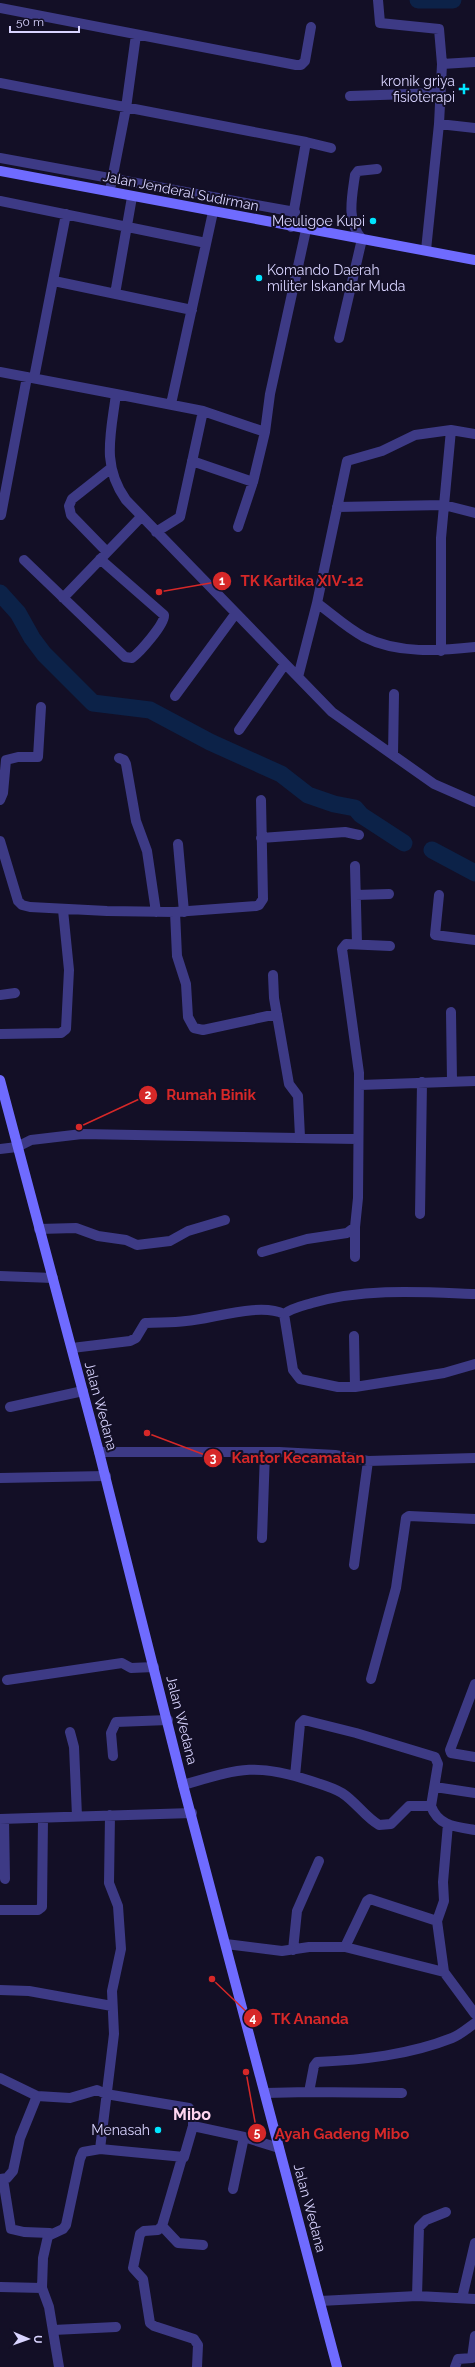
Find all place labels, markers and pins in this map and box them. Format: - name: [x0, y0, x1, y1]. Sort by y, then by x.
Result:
- place label: kronik griya fisioterapi: [381, 73, 455, 105]
- marker: kronik griya fisioterapi: [458, 83, 470, 95]
- place label: Meuligoe Kupi: [272, 213, 365, 229]
- marker: Meuligoe Kupi: [368, 216, 378, 226]
- place label: Komando Daerah militer Iskandar Muda: [267, 262, 406, 294]
- marker: Komando Daerah militer Iskandar Muda: [254, 273, 264, 283]
- callout: TK Kartika XIV-12: [212, 568, 371, 595]
- callout: Rumah Binik: [138, 1081, 264, 1108]
- callout: Kantor Kecamatan: [203, 1445, 372, 1472]
- callout: TK Ananda: [243, 2005, 357, 2032]
- callout: Ayah Gadeng Mibo: [247, 2120, 417, 2147]
- place label: Menasah: [91, 2122, 150, 2138]
- marker: Menasah: [153, 2125, 163, 2135]

